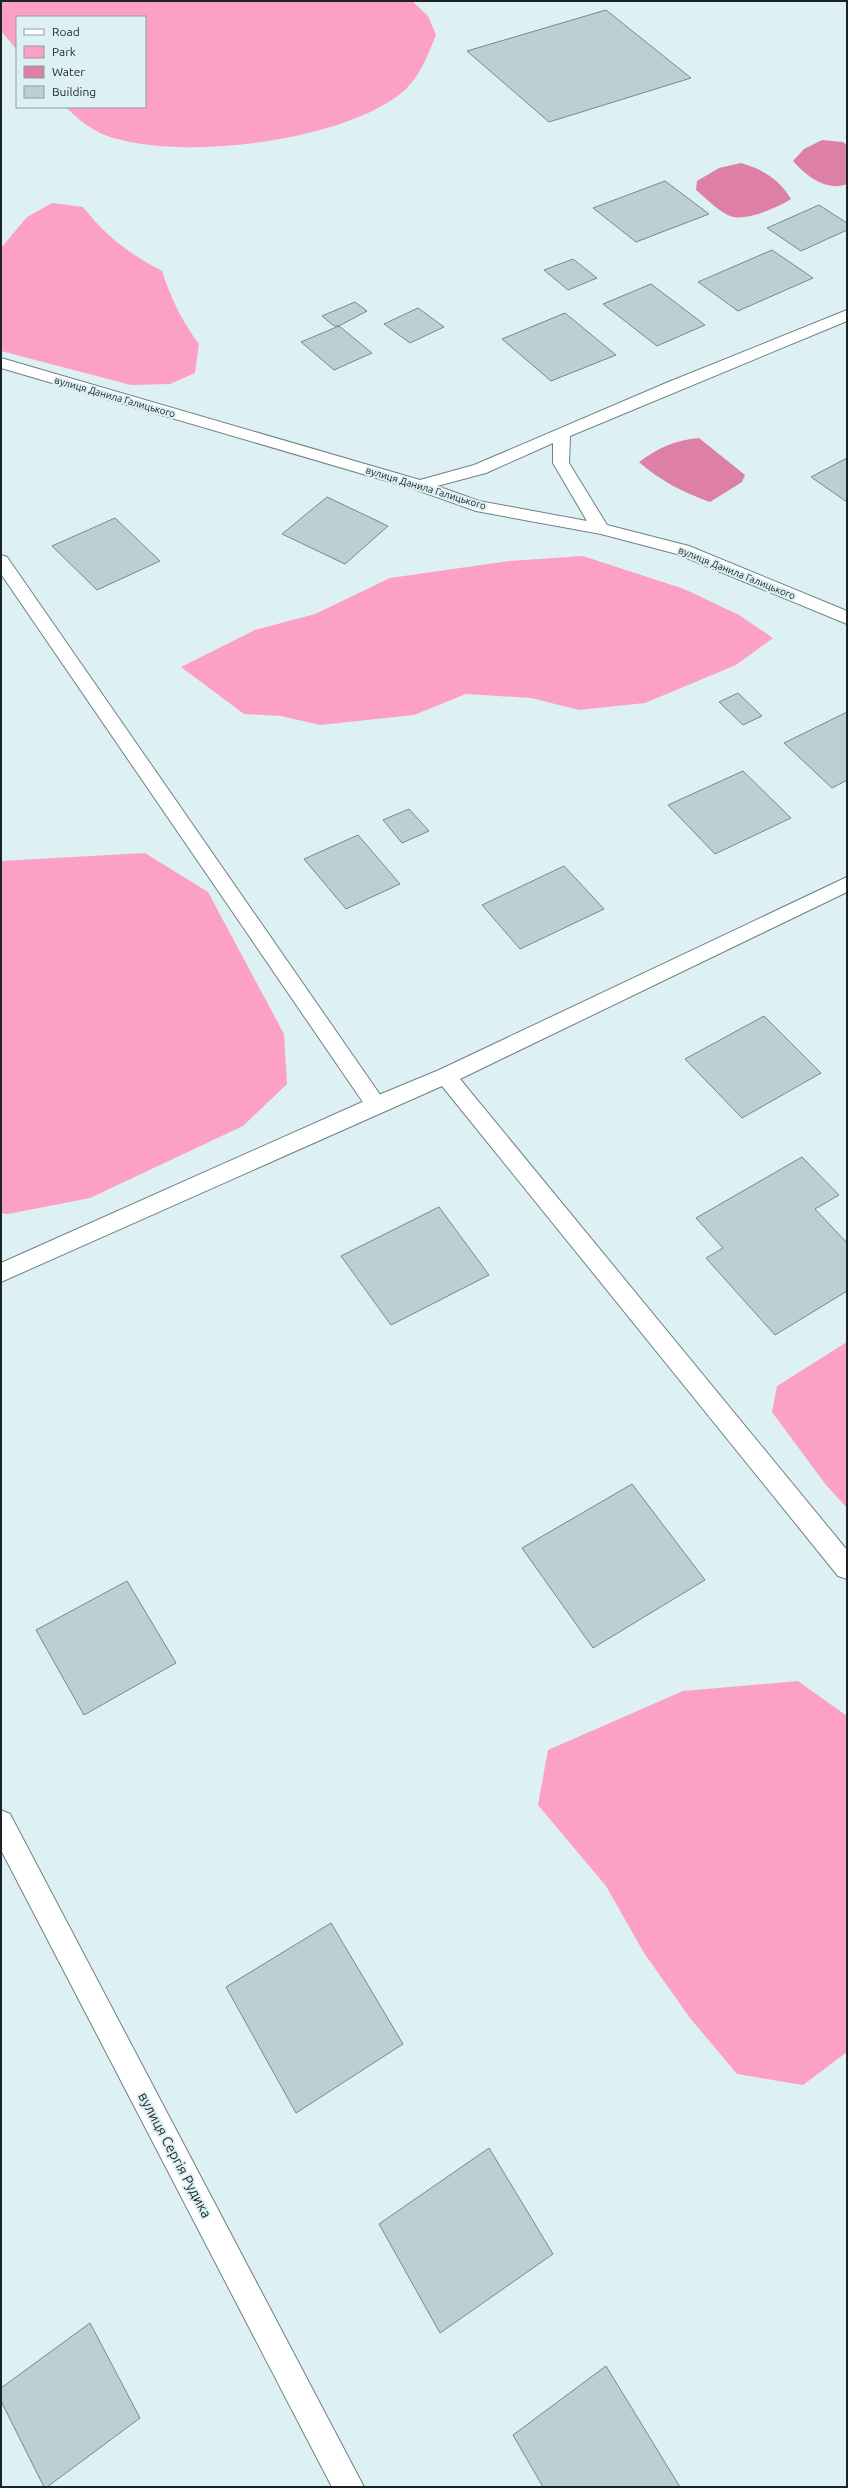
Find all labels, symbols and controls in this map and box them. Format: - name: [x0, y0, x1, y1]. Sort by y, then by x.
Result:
- legend: [16, 16, 146, 108]
- text: Road: [52, 25, 80, 38]
- text: Park: [52, 45, 76, 58]
- text: Water: [52, 65, 85, 78]
- text: Building: [52, 85, 96, 98]
- street label: вулиця Данила Галицького: [53, 374, 177, 420]
- street label: вулиця Данила Галицького: [364, 464, 488, 512]
- street label: вулиця Данила Галицького: [677, 544, 797, 602]
- street label: вулиця Сергія Рудика: [135, 2090, 215, 2220]

